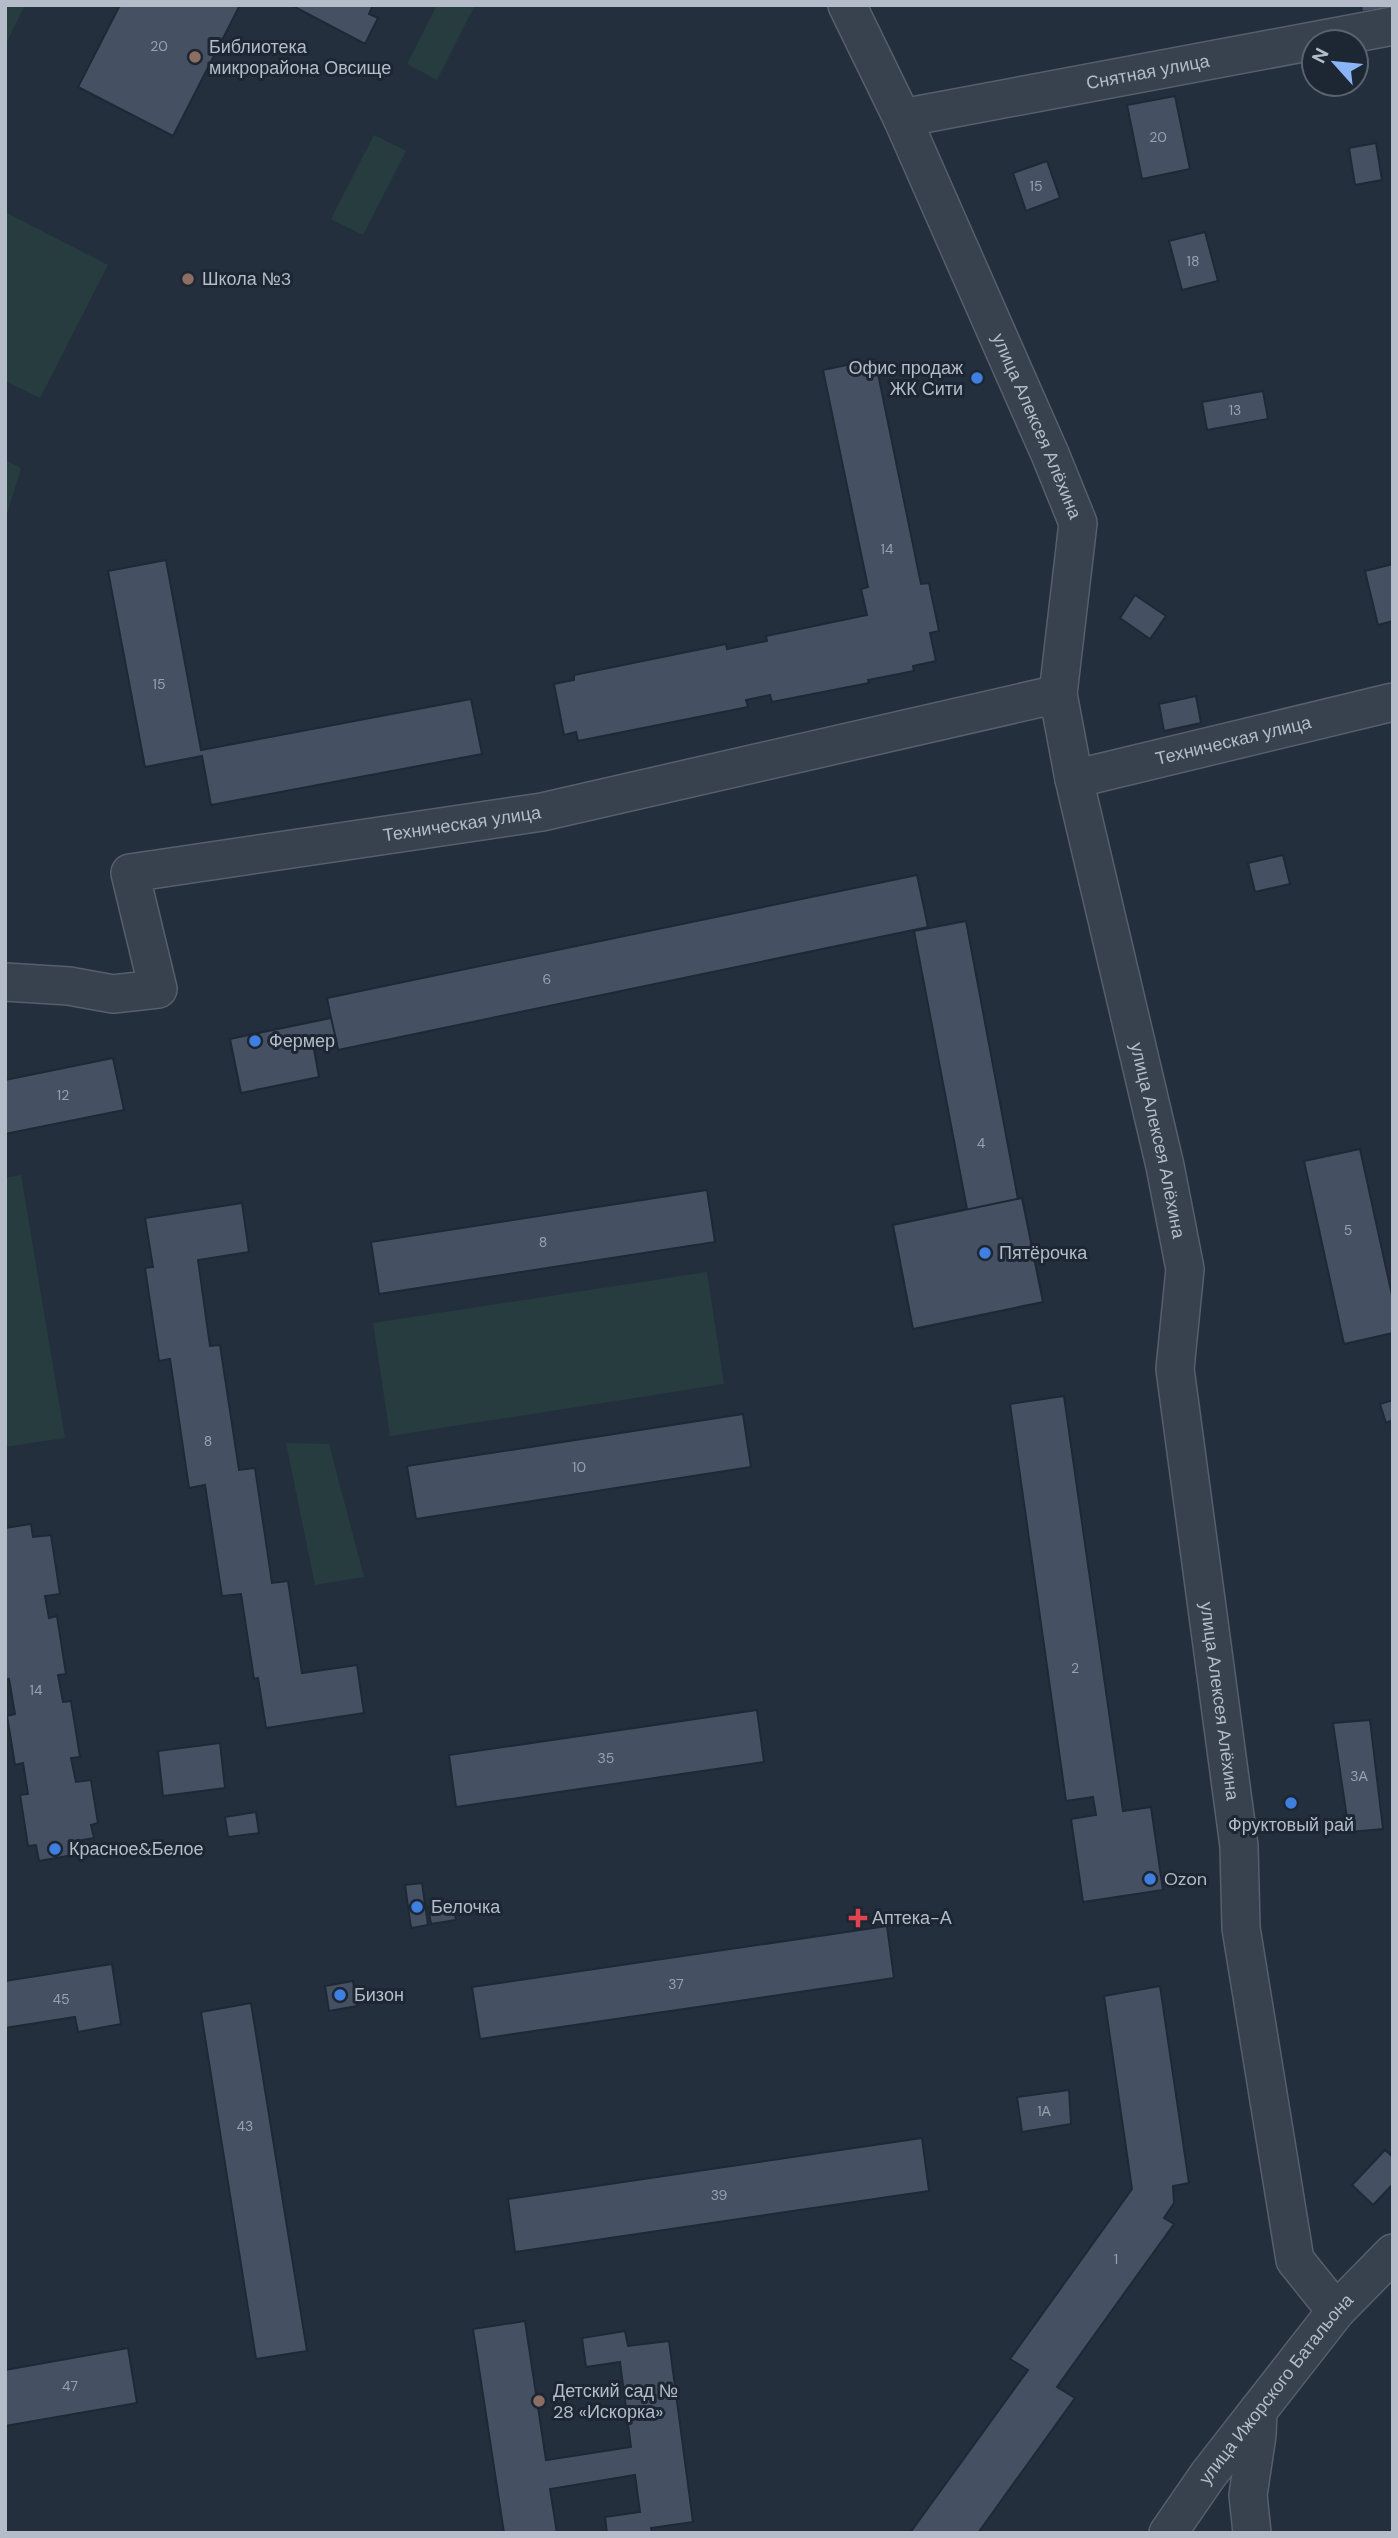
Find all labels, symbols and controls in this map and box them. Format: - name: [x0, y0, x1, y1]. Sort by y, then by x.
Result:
- north arrow: [1300, 28, 1370, 98]
- place label: Библиотека микрорайона Овсище: [209, 35, 391, 80]
- house number: 20: [150, 37, 168, 55]
- text: N: [1306, 44, 1335, 67]
- street label: Снятная улица: [1084, 48, 1212, 95]
- marker: Библиотека микрорайона Овсище: [187, 49, 203, 65]
- house number: 20: [1149, 128, 1167, 146]
- house number: 15: [1030, 177, 1042, 195]
- house number: 18: [1187, 252, 1199, 270]
- place label: Школа №3: [202, 267, 291, 291]
- marker: Школа №3: [180, 271, 196, 287]
- street label: улица Алексея Алёхина: [986, 329, 1088, 524]
- place label: Офис продаж ЖК Сити: [848, 356, 963, 401]
- marker: Офис продаж ЖК Сити: [969, 370, 985, 386]
- house number: 13: [1229, 401, 1241, 419]
- house number: 14: [881, 540, 894, 558]
- house number: 15: [153, 675, 165, 693]
- street label: Техническая улица: [1153, 710, 1315, 771]
- street label: Техническая улица: [381, 800, 543, 847]
- house number: 6: [543, 970, 551, 988]
- place label: Фермер: [269, 1029, 335, 1053]
- marker: Фермер: [247, 1033, 263, 1049]
- street label: улица Алексея Алёхина: [1124, 1040, 1191, 1241]
- house number: 12: [57, 1086, 69, 1104]
- house number: 4: [977, 1134, 986, 1152]
- house number: 5: [1344, 1221, 1352, 1239]
- house number: 8: [539, 1233, 547, 1251]
- place label: Пятёрочка: [999, 1241, 1088, 1265]
- marker: Пятёрочка: [977, 1245, 993, 1261]
- house number: 8: [204, 1432, 212, 1450]
- house number: 10: [572, 1458, 586, 1476]
- street label: улица Алексея Алёхина: [1194, 1600, 1245, 1803]
- house number: 2: [1071, 1659, 1079, 1677]
- house number: 14: [30, 1681, 43, 1699]
- house number: 35: [598, 1749, 614, 1767]
- house number: 3А: [1350, 1767, 1368, 1785]
- marker: Фруктовый рай: [1283, 1795, 1299, 1811]
- place label: Фруктовый рай: [1228, 1813, 1354, 1837]
- place label: Красное&Белое: [69, 1837, 204, 1861]
- marker: Красное&Белое: [47, 1841, 63, 1857]
- place label: Ozon: [1164, 1867, 1207, 1891]
- marker: Ozon: [1142, 1871, 1158, 1887]
- place label: Белочка: [431, 1895, 501, 1919]
- marker: Белочка: [409, 1899, 425, 1915]
- place label: Аптека-А: [872, 1906, 952, 1930]
- marker: Аптека-А: [850, 1910, 866, 1926]
- house number: 37: [668, 1975, 684, 1993]
- place label: Бизон: [354, 1983, 404, 2007]
- marker: Бизон: [332, 1987, 348, 2003]
- house number: 45: [52, 1990, 70, 2008]
- house number: 1А: [1037, 2102, 1052, 2120]
- house number: 43: [237, 2117, 253, 2135]
- house number: 39: [711, 2186, 728, 2204]
- house number: 1: [1114, 2250, 1118, 2268]
- street label: улица Ижорского Батальона: [1193, 2288, 1359, 2489]
- house number: 47: [62, 2377, 78, 2395]
- place label: Детский сад № 28 «Искорка»: [553, 2379, 678, 2424]
- marker: Детский сад № 28 «Искорка»: [531, 2393, 547, 2409]

